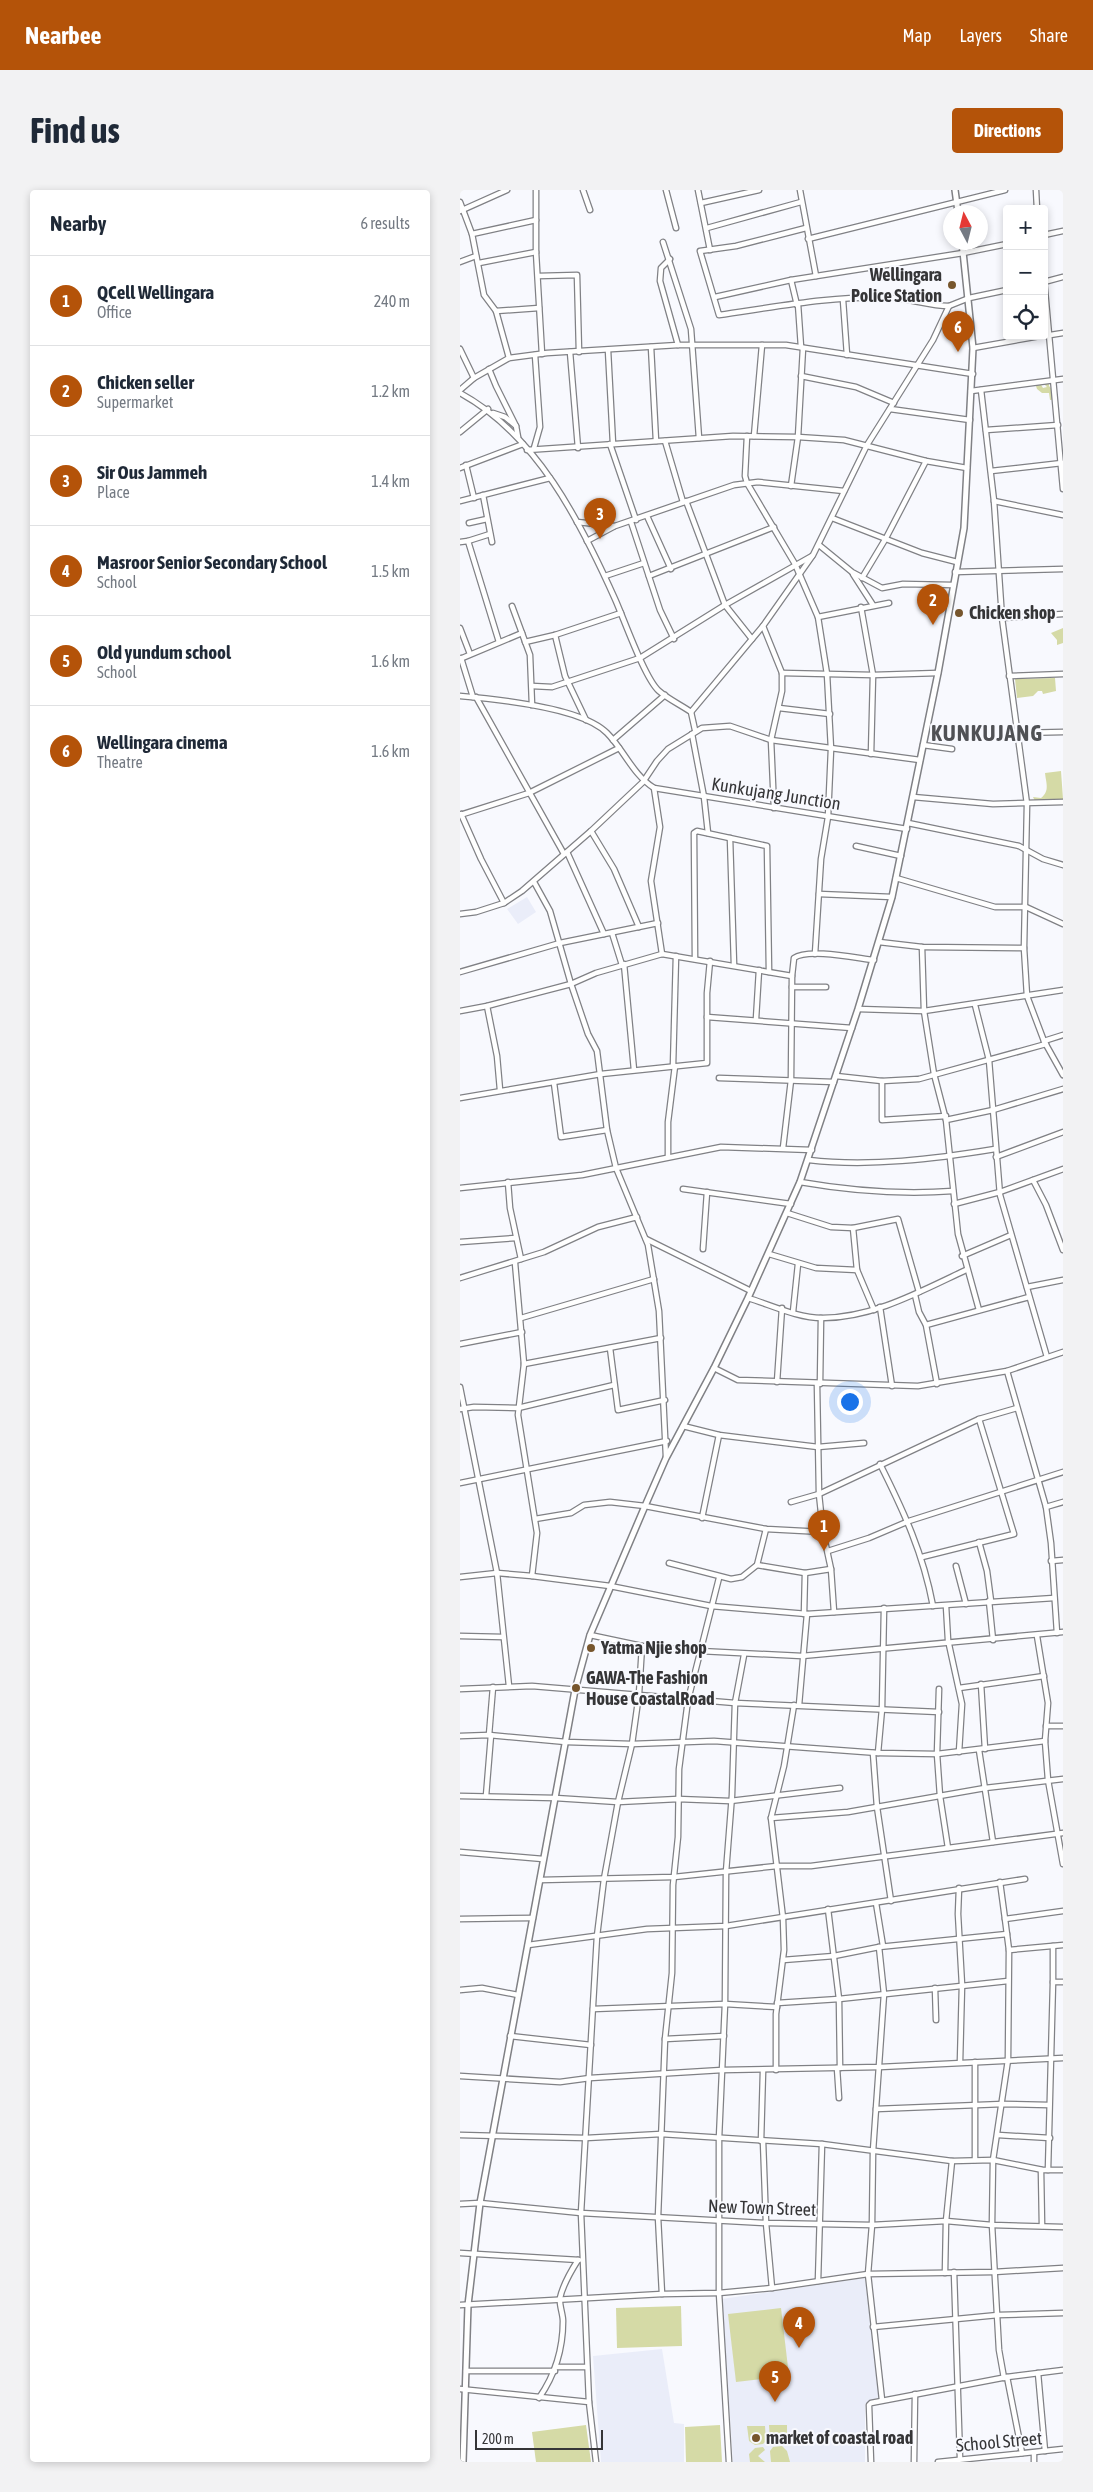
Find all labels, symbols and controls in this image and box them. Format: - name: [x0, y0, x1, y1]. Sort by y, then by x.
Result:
- text: Nearbee: [25, 22, 101, 49]
- text: Map: [902, 25, 931, 46]
- text: Layers: [959, 25, 1002, 46]
- text: Share: [1030, 25, 1068, 46]
- button: Directions: [952, 108, 1063, 153]
- text: Find us: [30, 110, 120, 150]
- north arrow: [943, 205, 988, 250]
- map controls: [1003, 205, 1048, 340]
- button: +: [1003, 205, 1048, 250]
- text: Nearby: [50, 211, 106, 235]
- text: 6 results: [360, 214, 410, 232]
- button: −: [1003, 250, 1048, 295]
- place label: Wellingara Police Station: [851, 264, 942, 306]
- marker: Wellingara Police Station: [946, 279, 958, 291]
- text: QCell Wellingara: [97, 281, 214, 303]
- text: 1: [62, 292, 70, 310]
- text: 240 m: [374, 292, 410, 310]
- button: locate: [1003, 295, 1048, 340]
- text: Office: [97, 303, 132, 321]
- pin: 6: [942, 311, 974, 352]
- text: Chicken seller: [97, 371, 194, 393]
- text: 2: [62, 382, 70, 400]
- text: 1.2 km: [371, 382, 410, 400]
- text: Supermarket: [97, 393, 173, 411]
- text: Sir Ous Jammeh: [97, 461, 207, 483]
- text: 3: [62, 472, 70, 490]
- text: 1.4 km: [371, 472, 410, 490]
- text: Place: [97, 483, 130, 501]
- pin: 3: [584, 498, 616, 539]
- text: Masroor Senior Secondary School: [97, 551, 327, 573]
- text: 4: [62, 562, 70, 580]
- text: 1.5 km: [371, 562, 410, 580]
- text: School: [97, 573, 137, 591]
- pin: 2: [917, 584, 949, 625]
- place label: Chicken shop: [969, 602, 1056, 623]
- marker: Chicken shop: [953, 607, 965, 619]
- text: Old yundum school: [97, 641, 231, 663]
- text: 5: [62, 652, 70, 670]
- text: 1.6 km: [371, 652, 410, 670]
- text: School: [97, 663, 137, 681]
- district label: KUNKUJANG: [931, 720, 1043, 746]
- text: Wellingara cinema: [97, 731, 228, 753]
- text: 6: [62, 742, 70, 760]
- text: 1.6 km: [371, 742, 410, 760]
- text: Theatre: [97, 753, 143, 771]
- street label: Kunkujang Junction: [710, 773, 842, 814]
- your location: [837, 1389, 863, 1415]
- pin: 1: [808, 1510, 840, 1551]
- place label: Yatma Njie shop: [600, 1637, 707, 1658]
- marker: Yatma Njie shop: [585, 1642, 597, 1654]
- place label: GAWA-The Fashion House CoastalRoad: [586, 1667, 715, 1709]
- marker: GAWA-The Fashion House CoastalRoad: [570, 1682, 582, 1694]
- street label: New Town Street: [708, 2195, 817, 2220]
- pin: 4: [783, 2307, 815, 2348]
- pin: 5: [759, 2361, 791, 2402]
- scale bar: [475, 2427, 602, 2450]
- place label: market of coastal road: [766, 2427, 913, 2448]
- street label: School Street: [955, 2427, 1043, 2456]
- text: 200 m: [482, 2431, 514, 2447]
- marker: market of coastal road: [750, 2432, 762, 2444]

